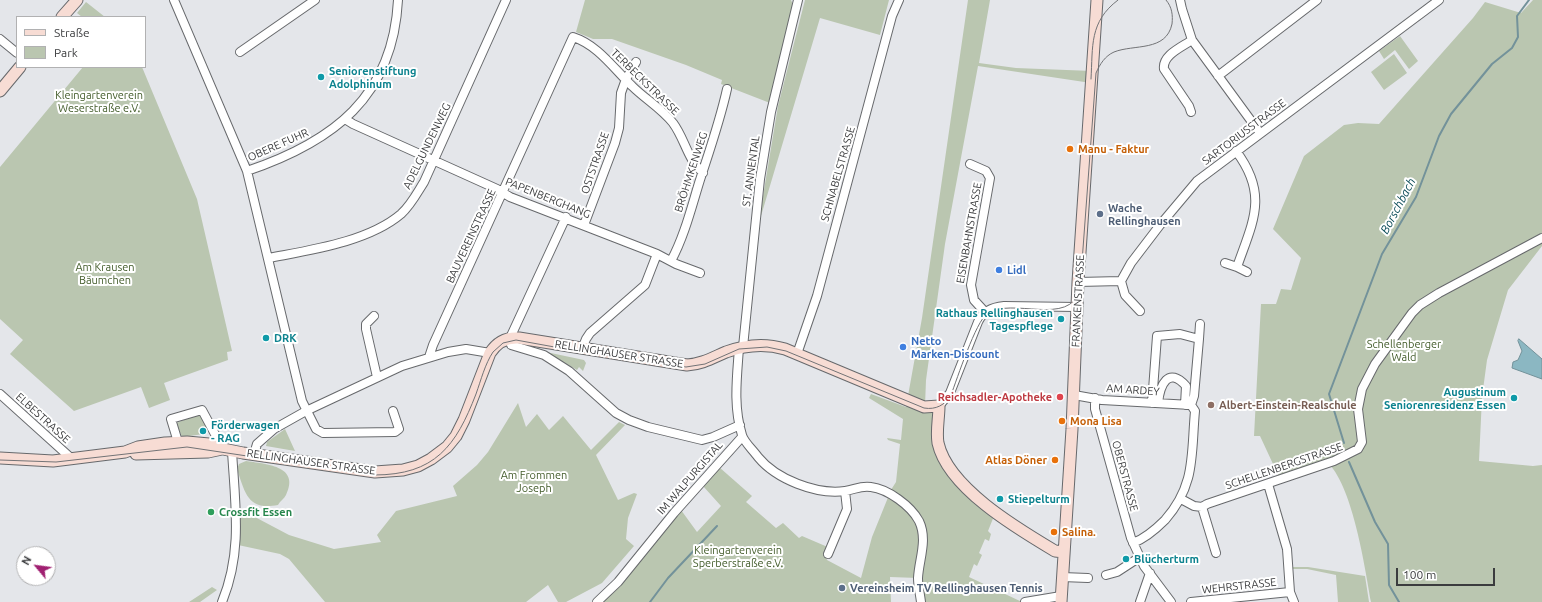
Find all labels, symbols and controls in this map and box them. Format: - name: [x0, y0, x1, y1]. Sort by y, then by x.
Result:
- legend: [16, 16, 146, 68]
- text: Straße: [54, 26, 90, 39]
- text: Park: [54, 46, 78, 59]
- street label: TERBECKSTRASSE: [608, 46, 682, 118]
- place label: Seniorenstiftung Adolphinum: [329, 64, 417, 90]
- marker: Seniorenstiftung Adolphinum: [316, 72, 326, 82]
- park label: Kleingartenverein Weserstraße e.V.: [55, 88, 143, 114]
- street label: SARTORIUSSTRASSE: [1200, 96, 1288, 168]
- street label: ADELGUNDENWEG: [400, 101, 454, 191]
- street label: SCHNABELSTRASSE: [818, 125, 858, 223]
- street label: OBERE FUHR: [246, 126, 310, 164]
- street label: OSTSTRASSE: [578, 130, 612, 196]
- street label: BRÖHMKENWEG: [672, 130, 710, 214]
- street label: ST. ANNENTAL: [739, 135, 763, 207]
- place label: Manu - Faktur: [1078, 142, 1149, 156]
- marker: Manu - Faktur: [1065, 144, 1075, 154]
- street label: PAPENBERGHANG: [503, 175, 593, 221]
- water label: Borschbach: [1377, 176, 1419, 236]
- street label: EISENBAHNSTRASSE: [954, 181, 984, 285]
- street label: BAUVEREINSTRASSE: [443, 187, 499, 285]
- place label: Wache Rellinghausen: [1108, 201, 1181, 227]
- marker: Wache Rellinghausen: [1095, 209, 1105, 219]
- street label: FRANKENSTRASSE: [1069, 254, 1087, 348]
- park label: Am Krausen Bäumchen: [75, 260, 135, 286]
- place label: Lidl: [1007, 263, 1026, 277]
- marker: Lidl: [994, 265, 1004, 275]
- place label: Rathaus Rellinghausen Tagespflege: [936, 306, 1053, 332]
- marker: Rathaus Rellinghausen Tagespflege: [1056, 314, 1066, 324]
- place label: DRK: [274, 331, 297, 345]
- marker: DRK: [261, 333, 271, 343]
- place label: Netto Marken-Discount: [911, 334, 999, 360]
- street label: RELLINGHAUSER STRASSE: [554, 337, 684, 371]
- park label: Schellenberger Wald: [1367, 337, 1441, 363]
- marker: Netto Marken-Discount: [898, 342, 908, 352]
- street label: AM ARDEY: [1106, 382, 1160, 398]
- place label: Augustinum Seniorenresidenz Essen: [1384, 385, 1506, 411]
- street label: ELBESTRASSE: [13, 390, 73, 446]
- place label: Reichsadler-Apotheke: [938, 390, 1052, 404]
- marker: Reichsadler-Apotheke: [1055, 392, 1065, 402]
- marker: Augustinum Seniorenresidenz Essen: [1509, 393, 1519, 403]
- place label: Albert-Einstein-Realschule: [1219, 398, 1357, 412]
- marker: Albert-Einstein-Realschule: [1206, 400, 1216, 410]
- place label: Mona Lisa: [1070, 414, 1122, 428]
- marker: Mona Lisa: [1057, 416, 1067, 426]
- place label: Förderwagen - RAG: [211, 418, 280, 444]
- marker: Förderwagen - RAG: [198, 426, 208, 436]
- street label: IM WALPURGISTAL: [655, 439, 725, 517]
- street label: OBERSTRASSE: [1109, 439, 1141, 513]
- street label: SCHELLENBERGSTRASSE: [1224, 440, 1344, 492]
- street label: RELLINGHAUSER STRASSE: [246, 446, 376, 478]
- place label: Atlas Döner: [985, 453, 1047, 467]
- marker: Atlas Döner: [1050, 455, 1060, 465]
- park label: Am Frommen Joseph: [501, 468, 567, 494]
- place label: Stiepelturm: [1008, 492, 1070, 506]
- marker: Stiepelturm: [995, 494, 1005, 504]
- place label: Crossfit Essen: [219, 505, 292, 519]
- marker: Crossfit Essen: [206, 507, 216, 517]
- place label: Salina.: [1062, 525, 1096, 539]
- marker: Salina.: [1049, 527, 1059, 537]
- park label: Kleingartenverein Sperberstraße e.V.: [693, 543, 783, 569]
- north arrow: [16, 546, 56, 586]
- place label: Blücherturm: [1134, 552, 1199, 566]
- text: N: [19, 554, 34, 567]
- marker: Blücherturm: [1121, 554, 1131, 564]
- scale bar: [1398, 560, 1497, 586]
- text: 100 m: [1403, 568, 1436, 581]
- street label: WEHRSTRASSE: [1201, 576, 1277, 596]
- place label: Vereinsheim TV Rellinghausen Tennis: [850, 581, 1043, 595]
- marker: Vereinsheim TV Rellinghausen Tennis: [837, 583, 847, 593]

